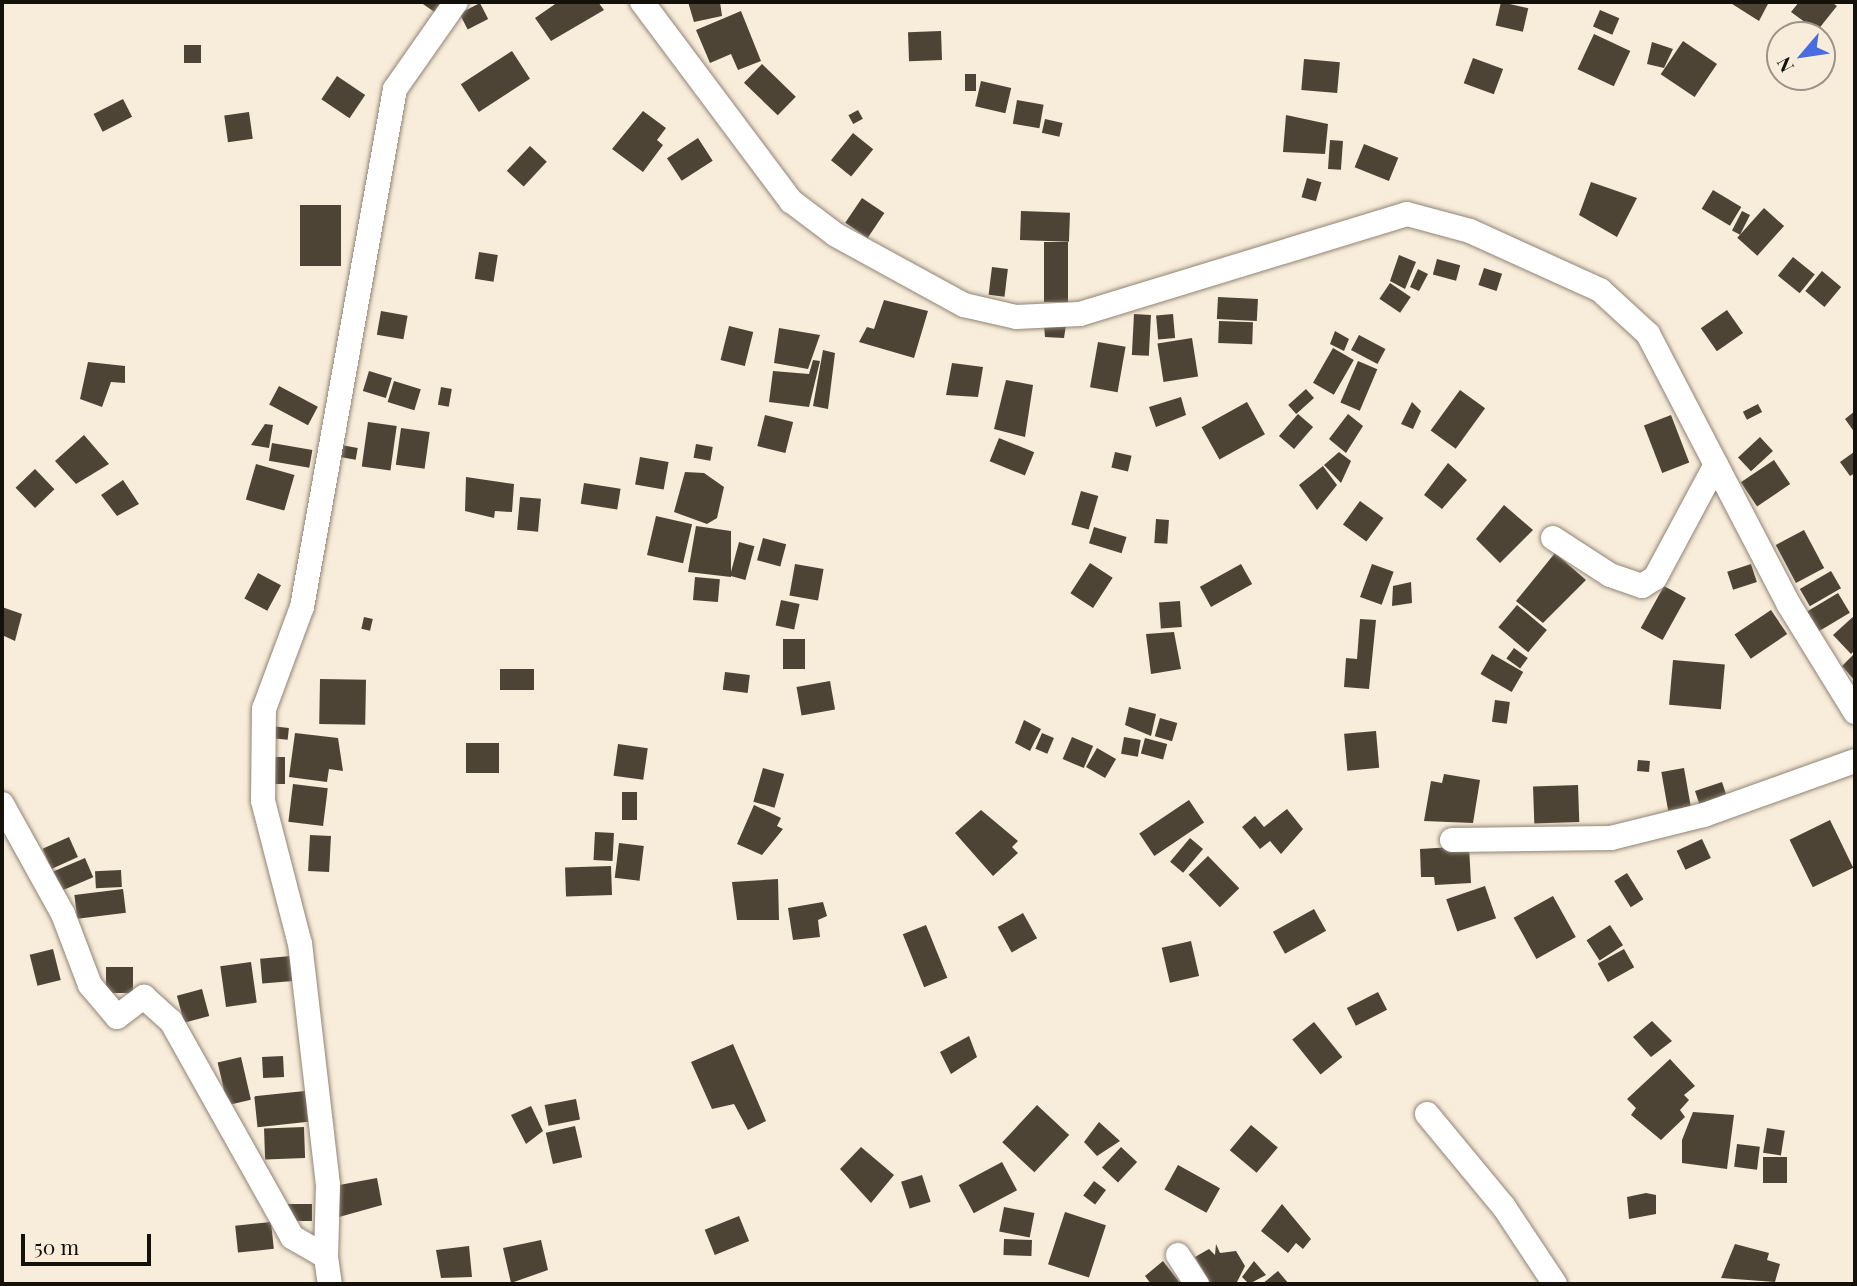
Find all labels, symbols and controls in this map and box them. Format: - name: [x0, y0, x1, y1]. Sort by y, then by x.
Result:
- north arrow: [1766, 21, 1836, 91]
- text: N: [1770, 53, 1799, 78]
- scale bar: [24, 1220, 154, 1264]
- text: 50 m: [34, 1232, 79, 1260]

